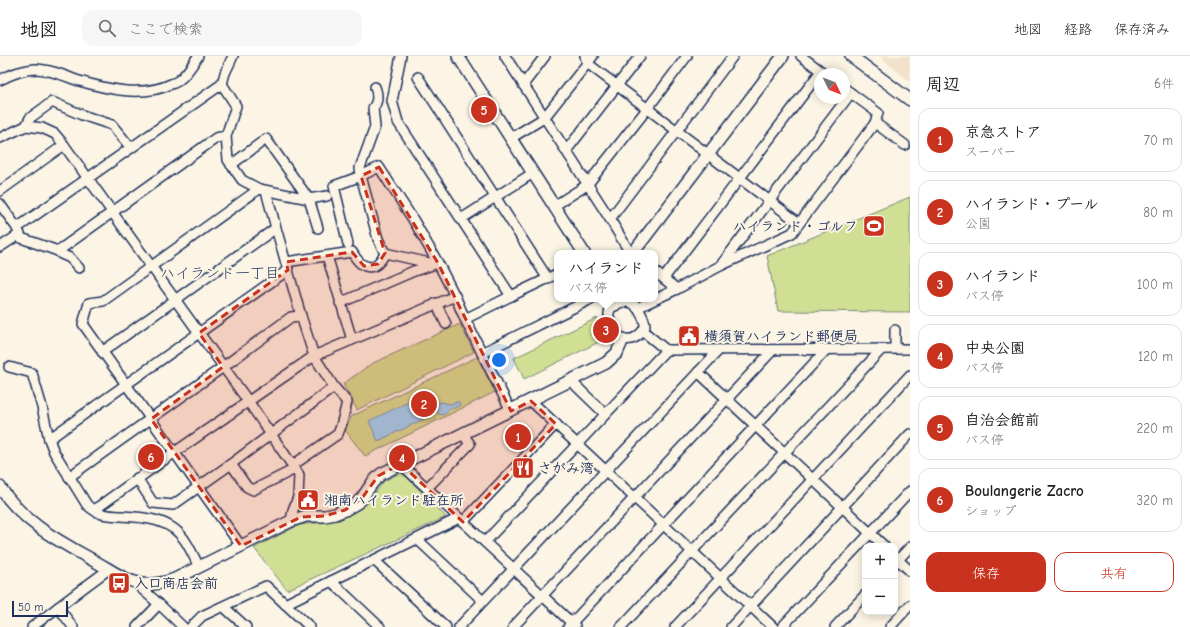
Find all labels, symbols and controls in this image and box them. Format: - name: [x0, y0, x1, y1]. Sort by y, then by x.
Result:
- search box: [82, 10, 362, 46]
- icon: search: [96, 17, 118, 39]
- text: 地図: [20, 19, 58, 41]
- text: ここで検索: [128, 20, 203, 38]
- text: 地図: [1014, 21, 1042, 38]
- text: 経路: [1064, 21, 1092, 38]
- text: 保存済み: [1114, 21, 1170, 38]
- north arrow: [814, 68, 850, 104]
- text: 周辺: [926, 75, 960, 94]
- text: 6件: [1154, 76, 1174, 91]
- pin: 5: [471, 95, 497, 125]
- text: 京急ストア: [965, 123, 1041, 141]
- text: 1: [937, 133, 943, 148]
- text: 70 m: [1144, 133, 1173, 148]
- text: スーパー: [965, 144, 1016, 159]
- text: ハイランド・プール: [965, 195, 1099, 213]
- text: 2: [937, 205, 943, 220]
- text: 80 m: [1143, 205, 1173, 220]
- sports icon: ハイランド・ゴルフ: [861, 213, 887, 239]
- text: 公園: [965, 216, 991, 231]
- place label: ハイランド・ゴルフ: [733, 218, 858, 235]
- popup: [554, 250, 658, 302]
- text: ハイランド: [568, 259, 644, 277]
- district label: ハイランド一丁目: [160, 264, 280, 282]
- text: ハイランド: [965, 267, 1040, 285]
- text: 3: [937, 277, 943, 292]
- text: 100 m: [1137, 277, 1173, 292]
- text: バス停: [568, 280, 608, 295]
- text: バス停: [965, 288, 1004, 303]
- pin: 3: [593, 315, 619, 345]
- public building icon: 横須賀ハイランド郵便局: [676, 323, 702, 349]
- place label: 横須賀ハイランド郵便局: [704, 328, 858, 345]
- text: 中央公園: [965, 339, 1025, 357]
- text: 4: [937, 349, 943, 364]
- text: 120 m: [1138, 349, 1173, 364]
- your location: [489, 350, 509, 370]
- text: バス停: [965, 360, 1004, 375]
- pin: 2: [411, 389, 437, 419]
- text: 自治会館前: [965, 411, 1040, 429]
- text: 5: [937, 421, 943, 436]
- text: 220 m: [1136, 421, 1173, 436]
- pin: 1: [505, 422, 531, 452]
- text: バス停: [965, 432, 1004, 447]
- pin: 6: [138, 442, 164, 472]
- pin: 4: [389, 443, 415, 473]
- restaurant icon: さがみ湾: [510, 455, 536, 481]
- place label: さがみ湾: [538, 460, 594, 477]
- text: Boulangerie Zacro: [965, 482, 1084, 500]
- public building icon: 湘南ハイランド駐在所: [295, 487, 321, 513]
- place label: 湘南ハイランド駐在所: [324, 492, 464, 509]
- text: 6: [937, 493, 943, 508]
- text: 320 m: [1137, 493, 1173, 508]
- text: ショップ: [965, 503, 1016, 518]
- map controls: [862, 543, 898, 615]
- button: +: [862, 543, 898, 579]
- button: 保存: [926, 552, 1046, 592]
- button: 共有: [1054, 552, 1174, 592]
- bus stop icon: 入口商店会前: [106, 570, 132, 596]
- place label: 入口商店会前: [134, 575, 218, 592]
- button: −: [862, 579, 898, 615]
- scale bar: [12, 599, 68, 618]
- text: 50 m: [18, 601, 43, 614]

